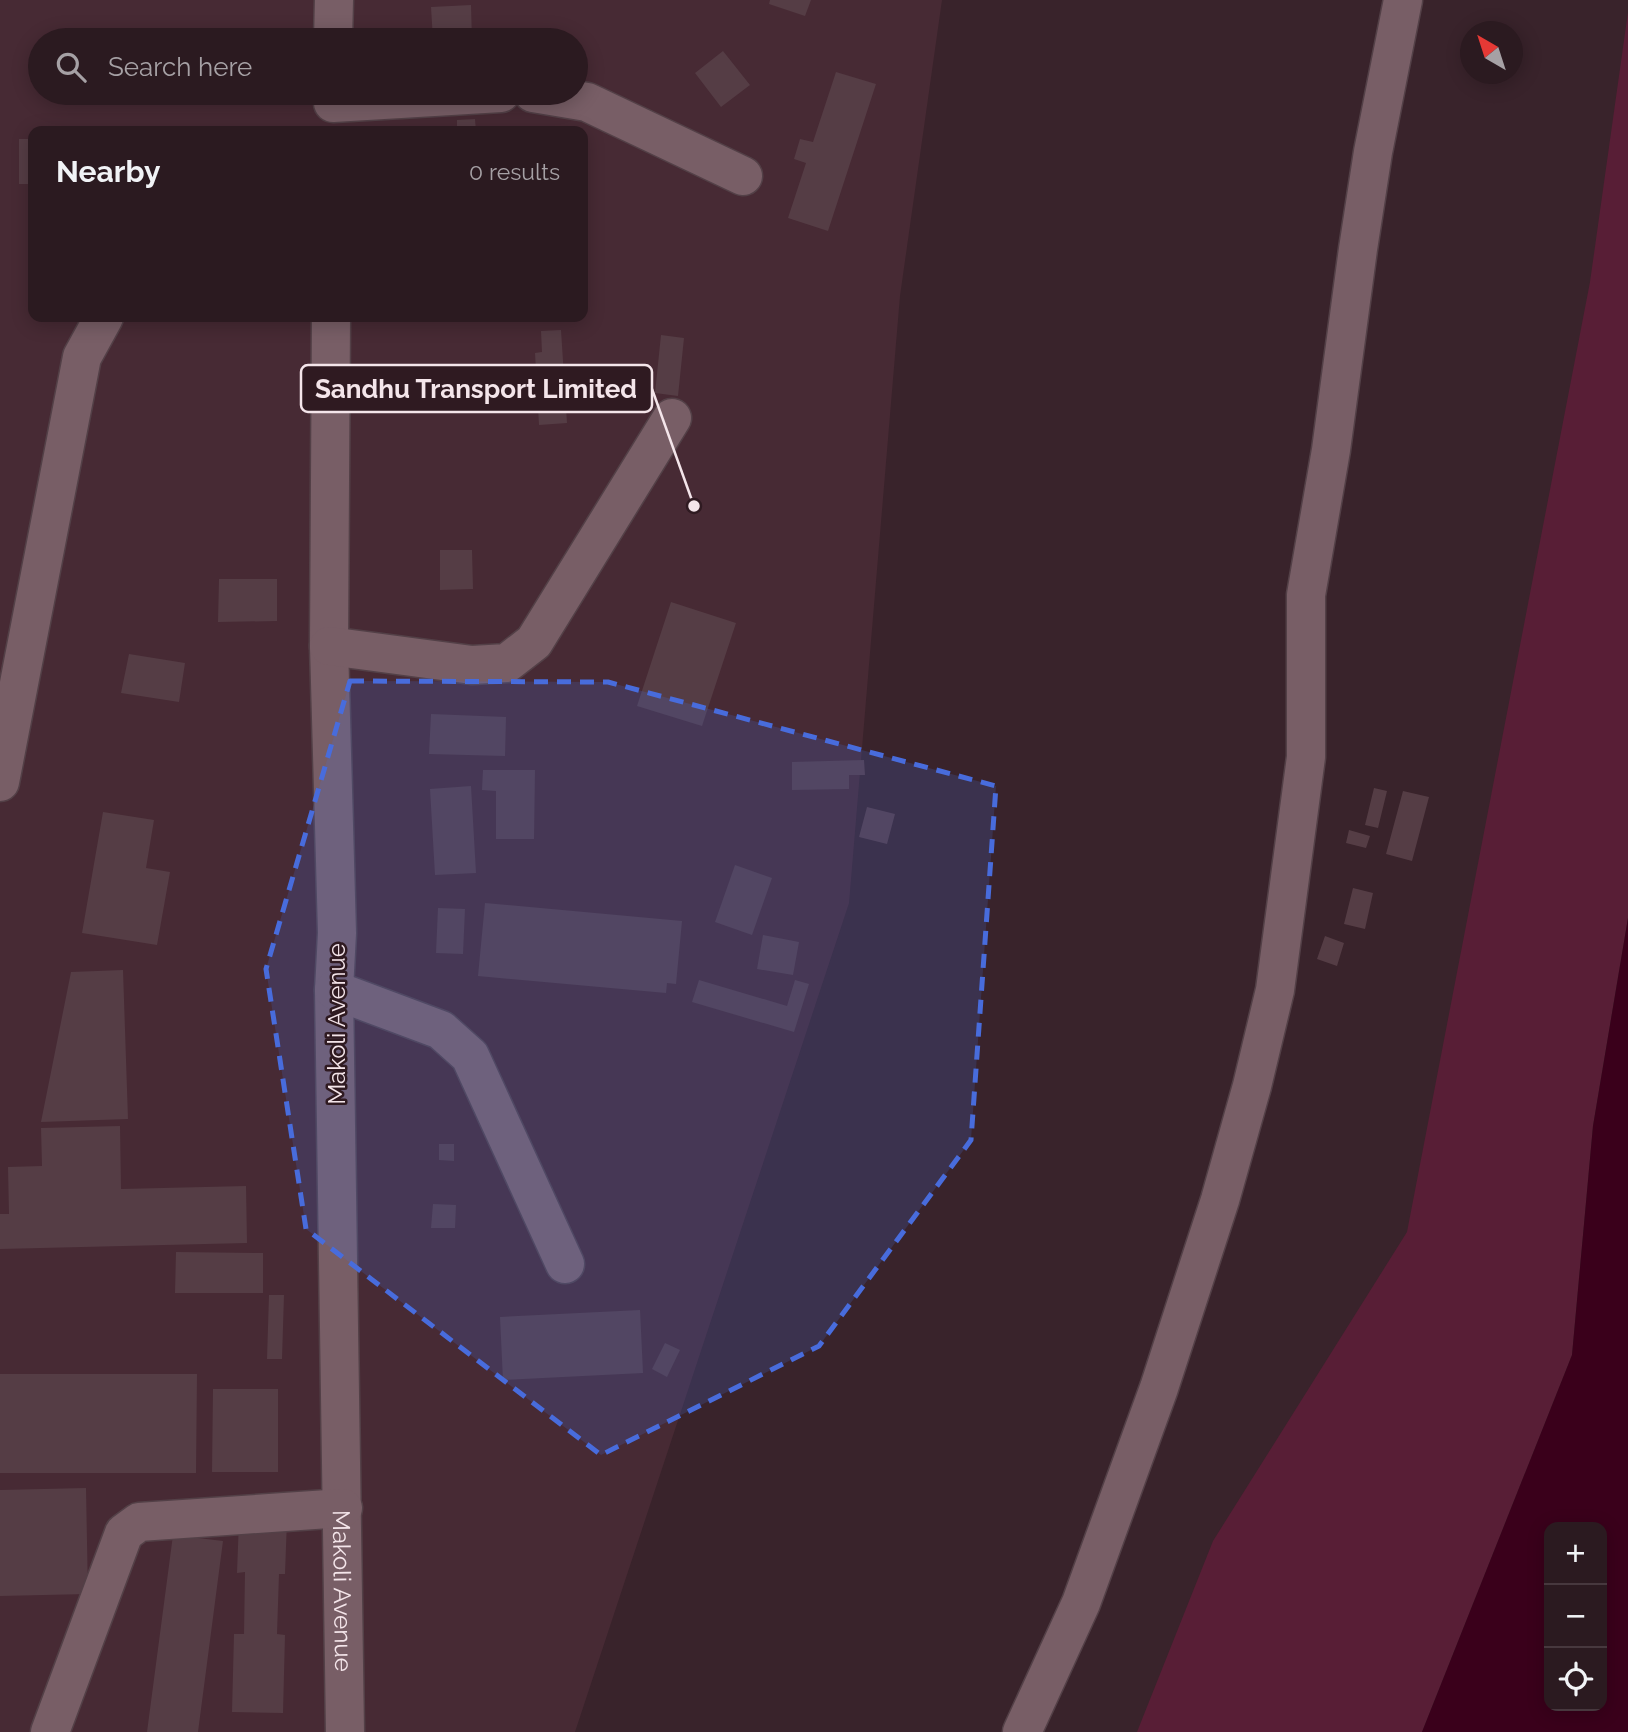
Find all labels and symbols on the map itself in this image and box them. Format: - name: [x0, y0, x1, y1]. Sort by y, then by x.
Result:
- north arrow: [1460, 21, 1523, 84]
- callout: Sandhu Transport Limited: [301, 365, 652, 412]
- text: Sandhu Transport Limited: [315, 374, 637, 404]
- street label: Makoli Avenue: [322, 943, 351, 1105]
- street label: Makoli Avenue: [327, 1510, 359, 1672]

